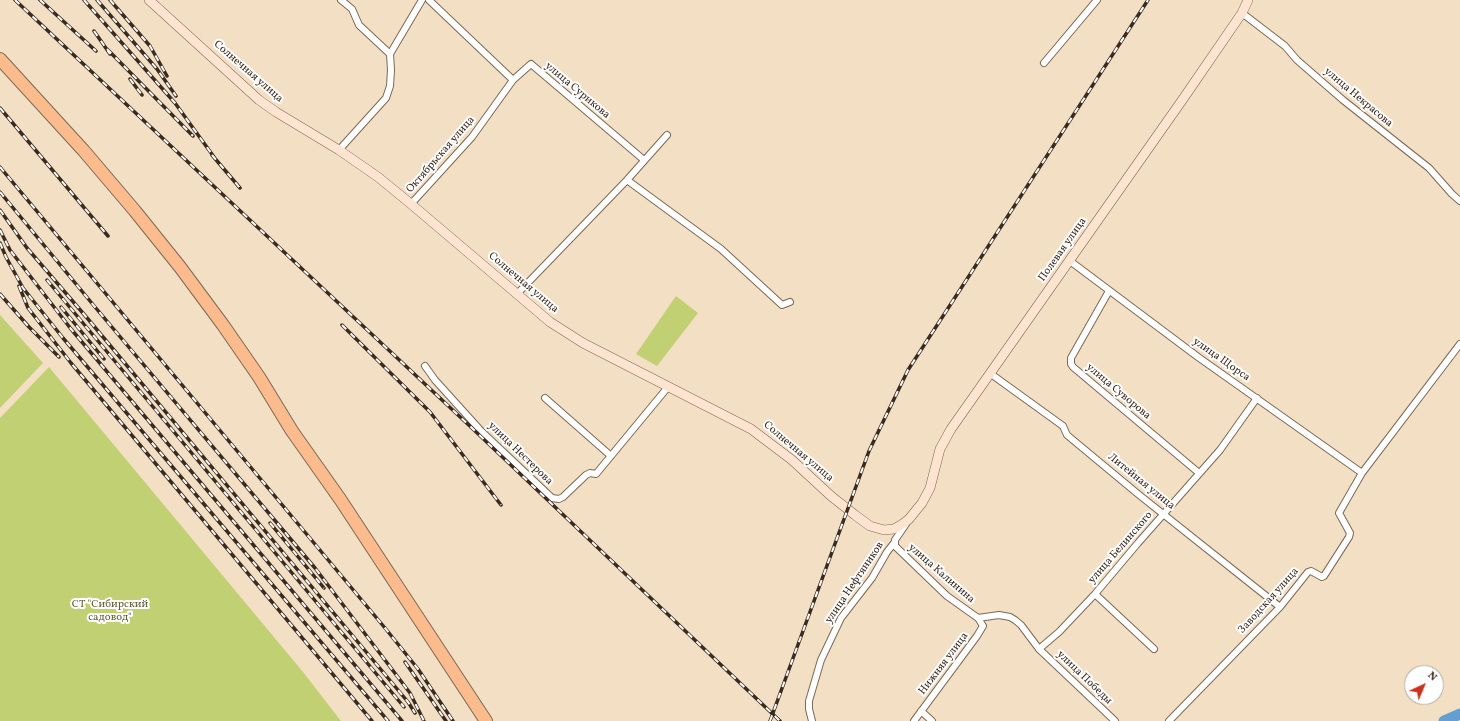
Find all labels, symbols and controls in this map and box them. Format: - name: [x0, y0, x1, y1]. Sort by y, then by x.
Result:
- street label: Солнечная улица: [211, 38, 285, 106]
- street label: улица Сурикова: [542, 60, 612, 122]
- street label: улица Некрасова: [1321, 65, 1395, 131]
- street label: Октябрьская улица: [404, 114, 478, 196]
- street label: Полевая улица: [1036, 216, 1090, 284]
- street label: Солнечная улица: [485, 250, 561, 316]
- street label: улица Щорса: [1190, 335, 1252, 385]
- street label: улица Суворова: [1083, 361, 1153, 423]
- street label: Солнечная улица: [760, 419, 836, 485]
- street label: улица Нестерова: [485, 420, 555, 488]
- street label: Литейная улица: [1105, 451, 1177, 513]
- street label: улица Белинского: [1086, 509, 1156, 587]
- street label: улица Нефтяников: [823, 540, 887, 626]
- street label: улица Калинина: [905, 541, 977, 607]
- street label: Заводская улица: [1236, 565, 1302, 637]
- park label: СТ "Сибирский садовод": [72, 598, 148, 624]
- street label: Нижняя улица: [916, 630, 972, 698]
- street label: улица Победы: [1054, 648, 1114, 708]
- north arrow: [1404, 665, 1444, 705]
- text: N: [1424, 669, 1440, 685]

